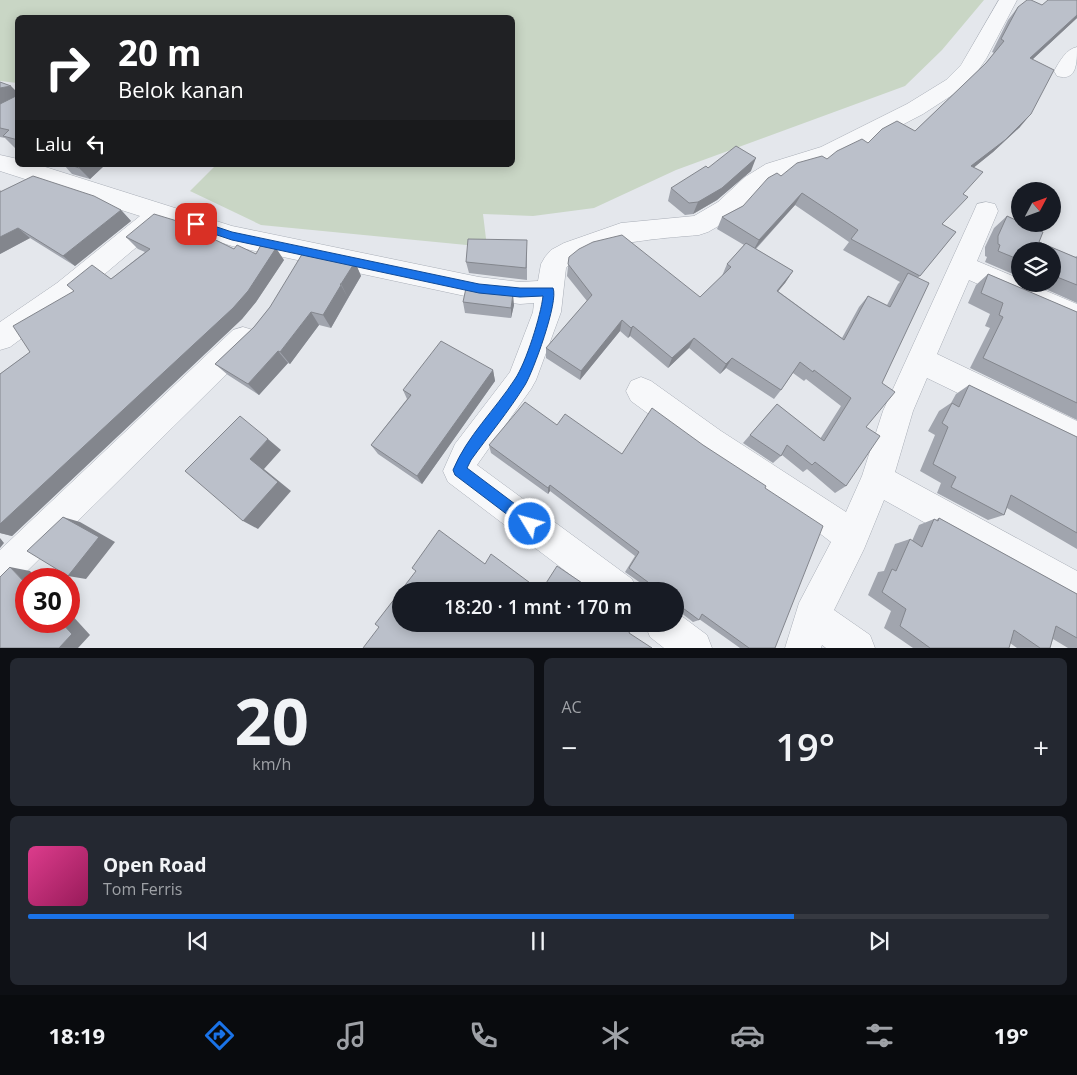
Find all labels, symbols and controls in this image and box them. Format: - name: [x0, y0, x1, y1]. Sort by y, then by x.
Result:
- text: 20 m: [118, 29, 201, 76]
- icon: right: [35, 35, 100, 100]
- text: Belok kanan: [118, 74, 244, 104]
- icon: left: [82, 130, 110, 158]
- text: Lalu: [35, 131, 72, 157]
- north arrow: [1011, 182, 1061, 232]
- map controls: [1011, 182, 1061, 292]
- pin: [175, 203, 217, 245]
- icon: arrive: [182, 210, 210, 238]
- button: layers: [1011, 242, 1061, 292]
- position arrow: [503, 497, 555, 549]
- speed limit sign: 30: [15, 568, 80, 633]
- text: 18:20 · 1 mnt · 170 m: [444, 594, 632, 620]
- text: 20: [235, 676, 309, 764]
- text: AC: [562, 696, 582, 718]
- text: 19°: [775, 720, 835, 772]
- text: −: [562, 728, 578, 766]
- text: +: [1033, 728, 1049, 766]
- text: km/h: [252, 753, 291, 775]
- text: Open Road: [103, 852, 207, 878]
- text: Tom Ferris: [103, 878, 182, 900]
- icon: previous: [184, 927, 212, 955]
- icon: pause: [524, 927, 552, 955]
- icon: next: [865, 927, 893, 955]
- icon: directions: [202, 1018, 237, 1053]
- icon: music: [334, 1018, 369, 1053]
- icon: phone: [466, 1018, 501, 1053]
- icon: climate: [598, 1018, 633, 1053]
- icon: car: [730, 1018, 765, 1053]
- icon: filters: [862, 1018, 897, 1053]
- text: 18:19: [48, 1020, 105, 1050]
- text: 19°: [994, 1020, 1028, 1050]

